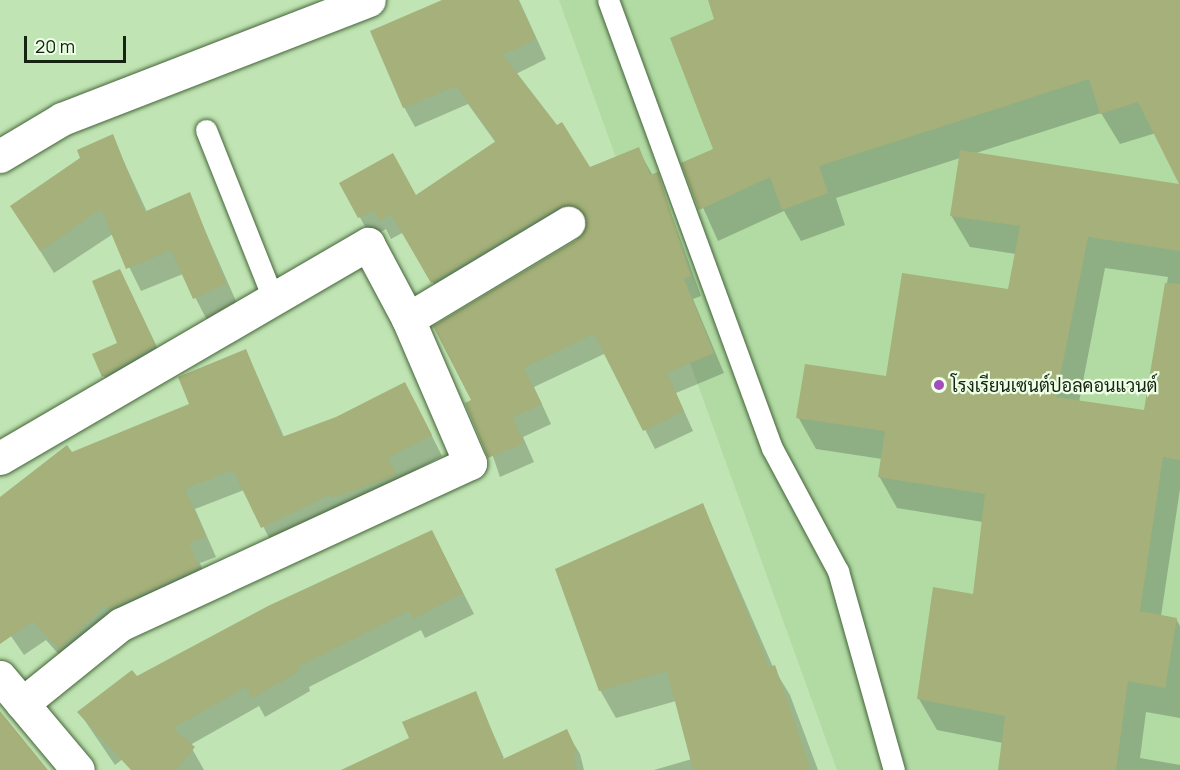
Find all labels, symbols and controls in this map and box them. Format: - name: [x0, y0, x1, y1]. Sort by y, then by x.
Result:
- scale bar: [27, 24, 129, 62]
- text: 20 m: [35, 34, 75, 58]
- place label: โรงเรียนเซนต์ปอลคอนแวนต์: [951, 374, 1158, 396]
- marker: โรงเรียนเซนต์ปอลคอนแวนต์: [932, 378, 946, 392]

